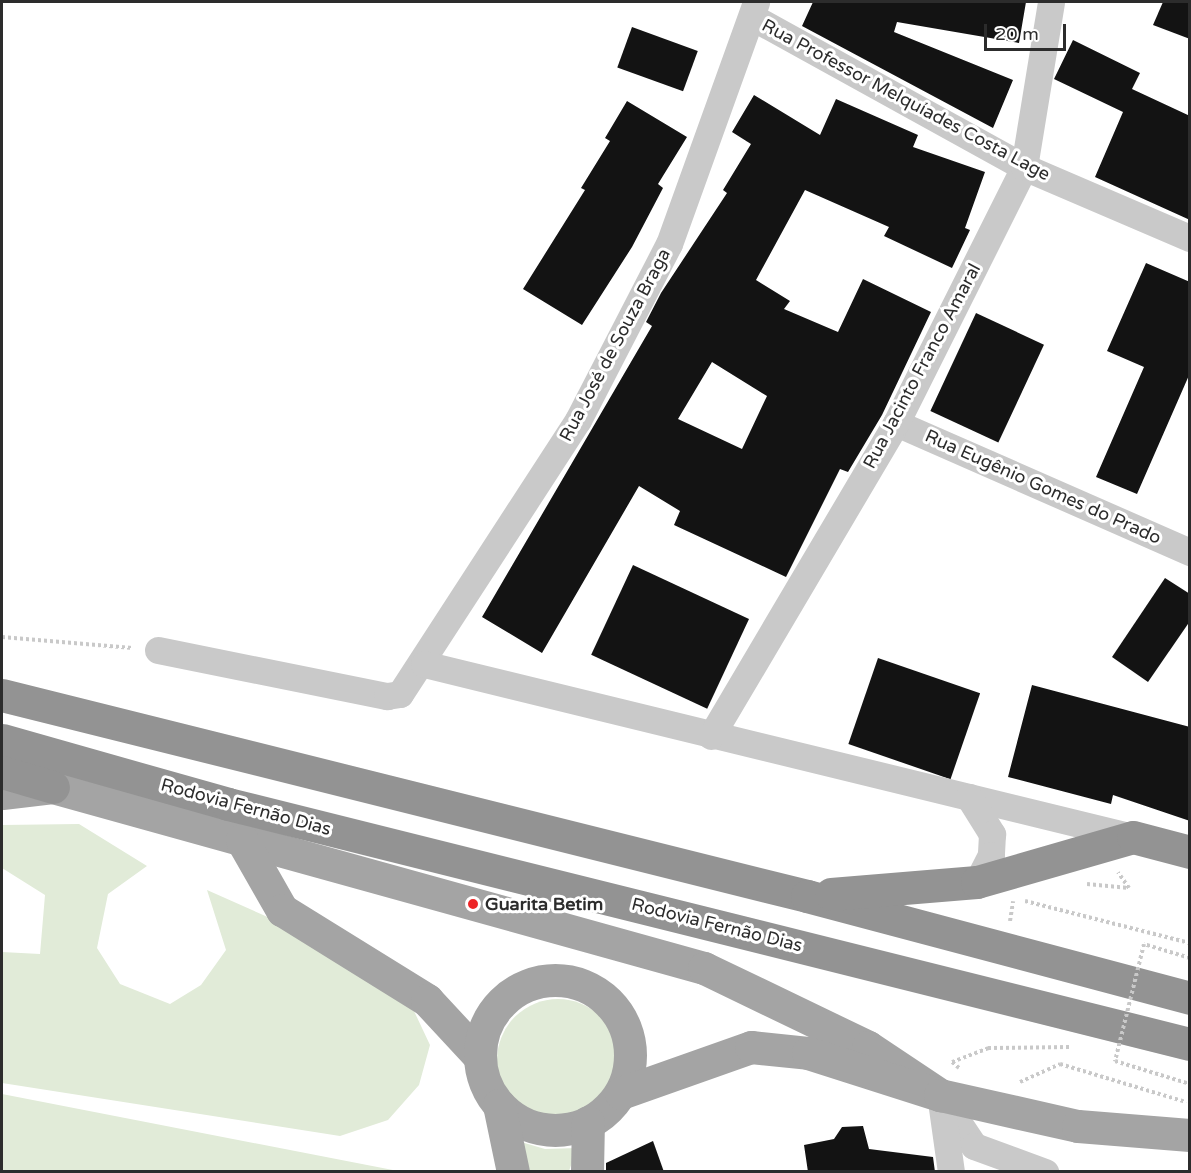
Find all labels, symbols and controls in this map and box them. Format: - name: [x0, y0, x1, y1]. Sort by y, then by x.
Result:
- scale bar: [987, 12, 1070, 50]
- street label: Rua Professor Melquíades Costa Lage: [758, 15, 1054, 185]
- text: 20 m: [995, 23, 1039, 45]
- street label: Rua José de Souza Braga: [555, 245, 675, 445]
- street label: Rua Jacinto Franco Amaral: [859, 260, 985, 472]
- street label: Rua Eugênio Gomes do Prado: [922, 425, 1164, 549]
- street label: Rodovia Fernão Dias: [159, 774, 333, 840]
- place label: Guarita Betim: [485, 893, 603, 915]
- street label: Rodovia Fernão Dias: [629, 893, 805, 957]
- marker: Guarita Betim: [466, 897, 480, 911]

